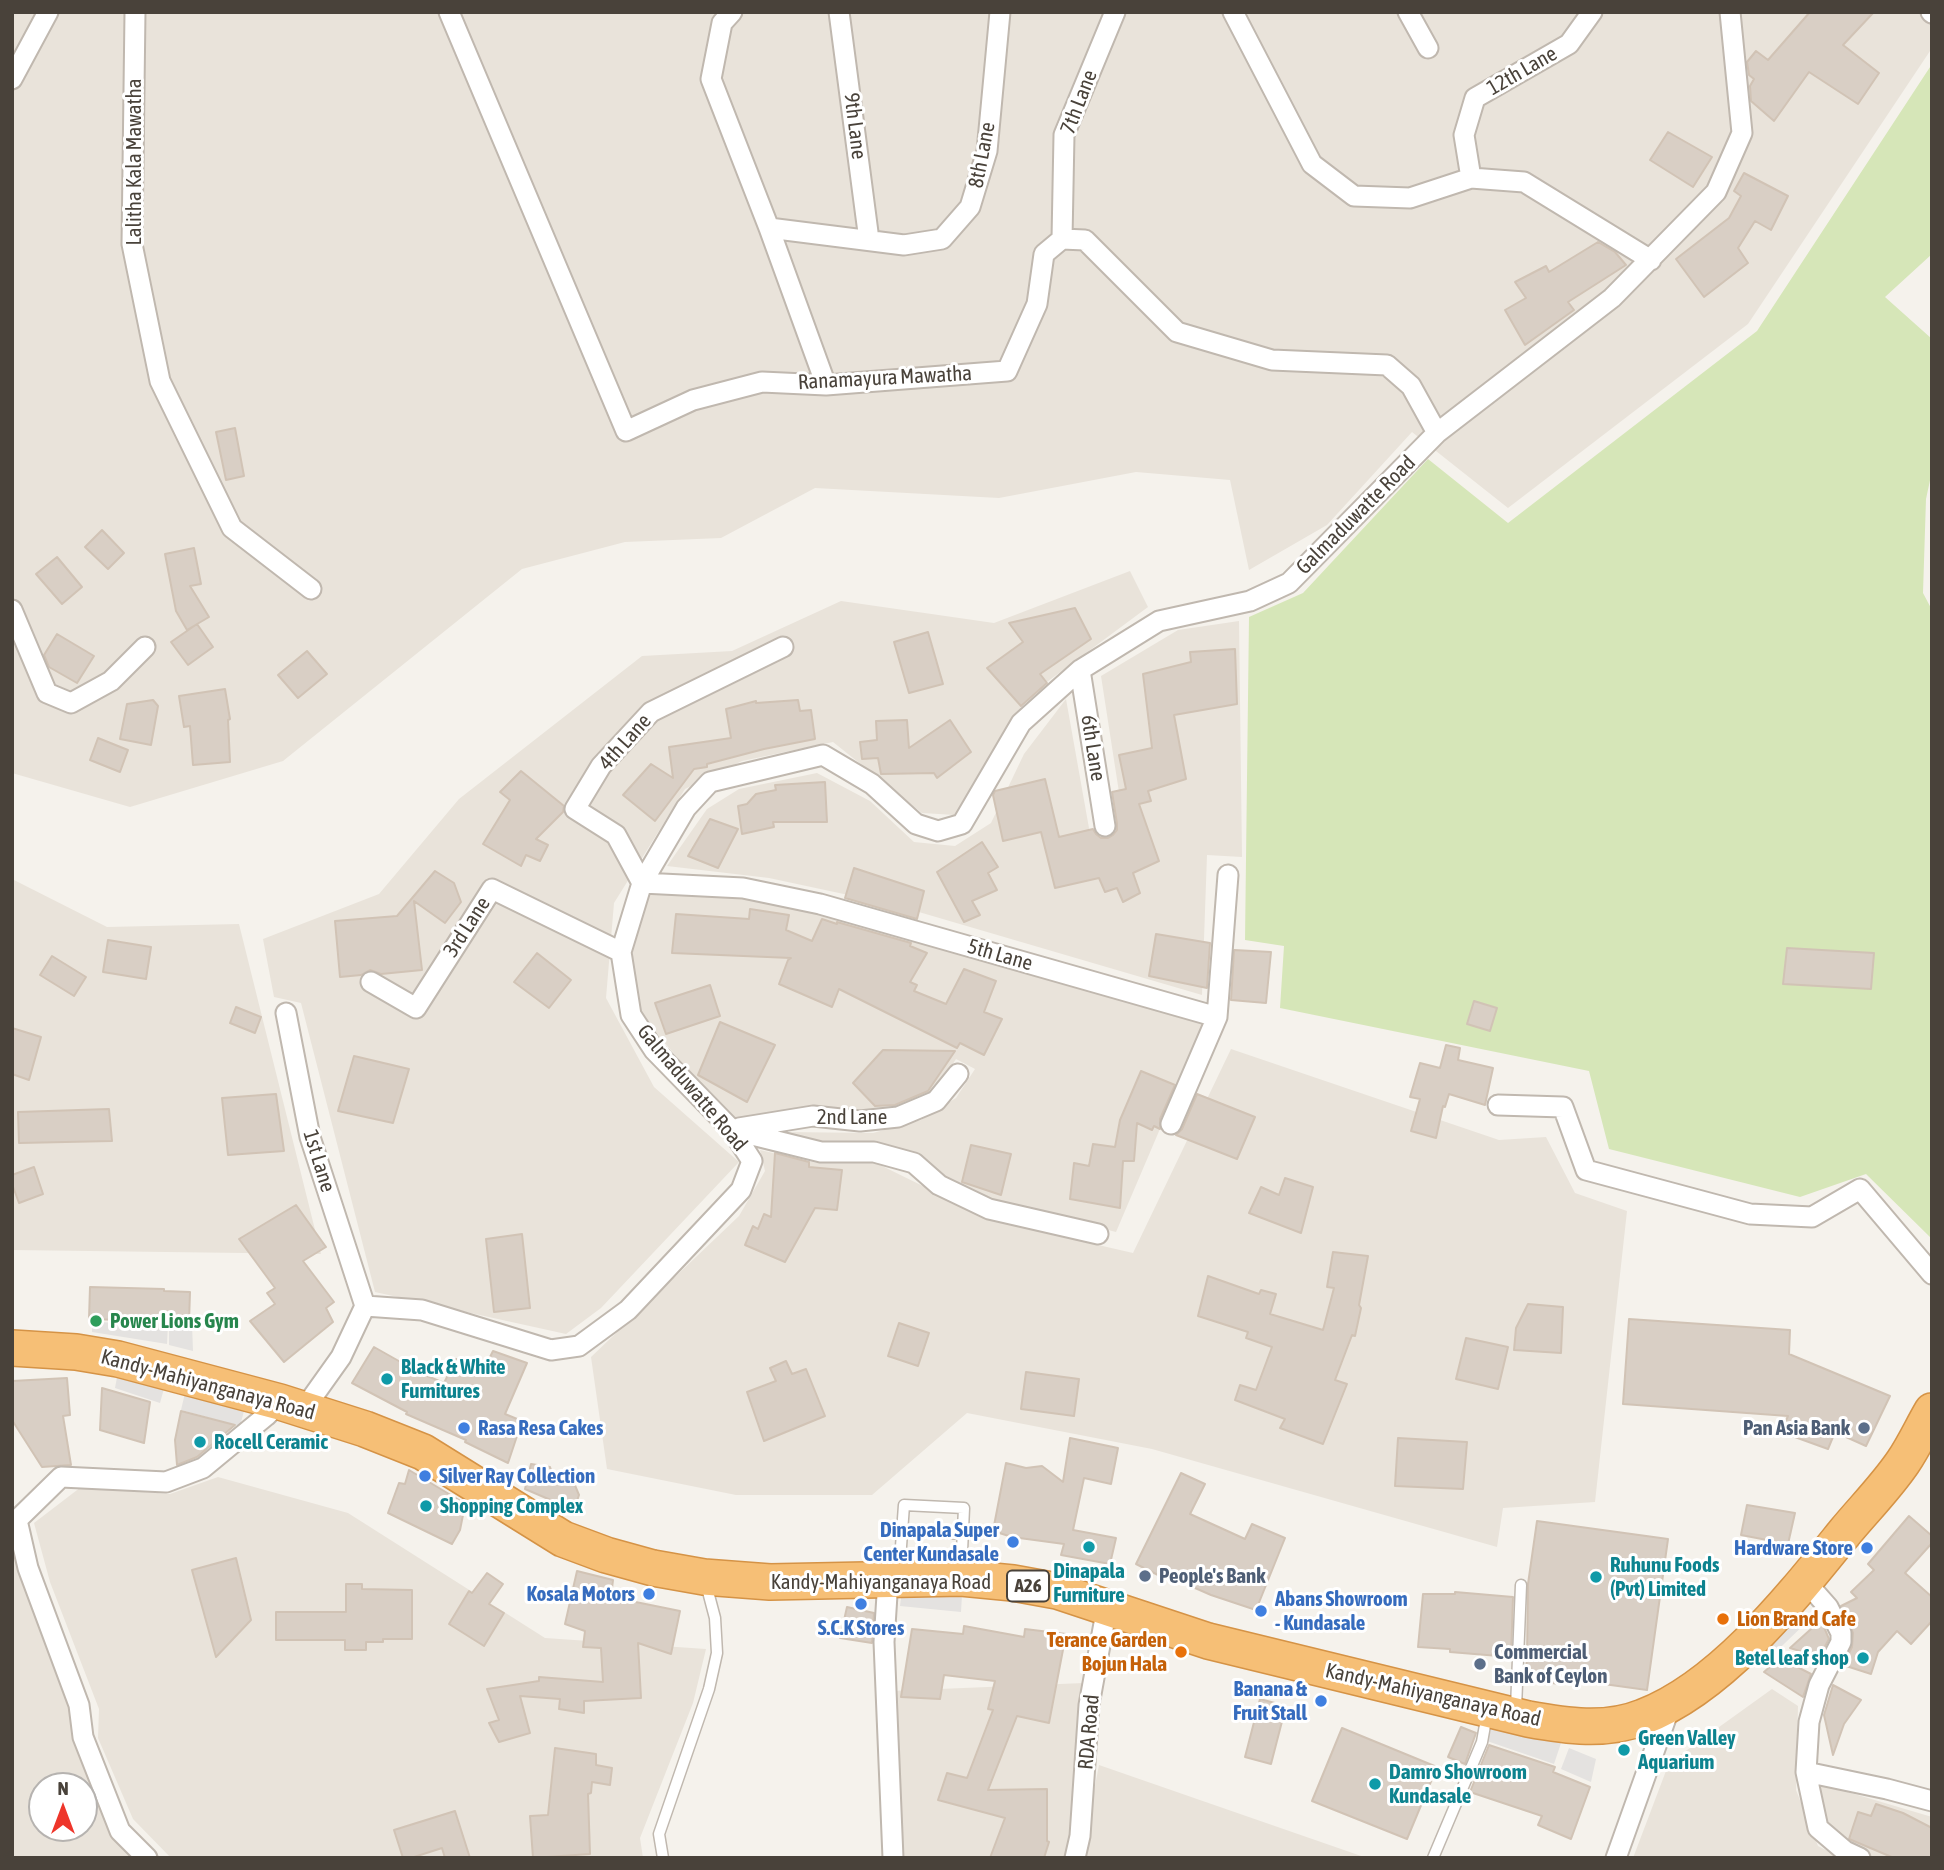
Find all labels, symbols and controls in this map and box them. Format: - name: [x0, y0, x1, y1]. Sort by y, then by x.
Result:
- street label: 12th Lane: [1483, 41, 1561, 101]
- street label: 7th Lane: [1055, 66, 1103, 138]
- street label: Lalitha Kala Mawatha: [121, 79, 147, 245]
- street label: 9th Lane: [838, 91, 872, 161]
- street label: 8th Lane: [963, 120, 1001, 190]
- street label: Ranamayura Mawatha: [797, 361, 973, 395]
- street label: Galmaduwatte Road: [1291, 450, 1421, 580]
- street label: 4th Lane: [593, 709, 657, 775]
- street label: 6th Lane: [1075, 713, 1111, 783]
- street label: 3rd Lane: [438, 892, 496, 962]
- street label: 5th Lane: [965, 934, 1035, 976]
- street label: Galmaduwatte Road: [632, 1019, 752, 1157]
- street label: 2nd Lane: [817, 1104, 887, 1130]
- street label: 1st Lane: [298, 1127, 340, 1195]
- place label: Power Lions Gym: [110, 1308, 239, 1334]
- marker: Power Lions Gym: [88, 1313, 104, 1329]
- street label: Kandy-Mahiyanganaya Road: [98, 1344, 318, 1426]
- place label: Black & White Furnitures: [401, 1354, 506, 1404]
- marker: Black & White Furnitures: [379, 1371, 395, 1387]
- place label: Rasa Resa Cakes: [478, 1415, 603, 1441]
- place label: Pan Asia Bank: [1743, 1415, 1850, 1441]
- marker: Rasa Resa Cakes: [456, 1420, 472, 1436]
- marker: Pan Asia Bank: [1856, 1420, 1872, 1436]
- place label: Rocell Ceramic: [214, 1429, 328, 1455]
- marker: Rocell Ceramic: [192, 1434, 208, 1450]
- place label: Silver Ray Collection: [439, 1463, 595, 1489]
- marker: Silver Ray Collection: [417, 1468, 433, 1484]
- place label: Shopping Complex: [440, 1493, 583, 1519]
- marker: Shopping Complex: [418, 1498, 434, 1514]
- place label: Dinapala Super Center Kundasale: [863, 1517, 999, 1567]
- marker: Dinapala Super Center Kundasale: [1005, 1534, 1021, 1550]
- place label: Hardware Store: [1734, 1535, 1853, 1561]
- marker: Dinapala Furniture: [1081, 1539, 1097, 1555]
- marker: Hardware Store: [1859, 1540, 1875, 1556]
- place label: Ruhunu Foods (Pvt) Limited: [1610, 1552, 1719, 1602]
- place label: Dinapala Furniture: [1053, 1558, 1125, 1608]
- place label: People's Bank: [1159, 1563, 1265, 1589]
- marker: People's Bank: [1137, 1568, 1153, 1584]
- street label: Kandy-Mahiyanganaya Road: [771, 1569, 991, 1595]
- marker: Ruhunu Foods (Pvt) Limited: [1588, 1569, 1604, 1585]
- road number: A26: [1007, 1570, 1049, 1602]
- place label: Kosala Motors: [527, 1581, 635, 1607]
- marker: Kosala Motors: [641, 1586, 657, 1602]
- place label: Abans Showroom - Kundasale: [1275, 1586, 1408, 1636]
- marker: S.C.K Stores: [853, 1596, 869, 1612]
- marker: Abans Showroom - Kundasale: [1253, 1603, 1269, 1619]
- place label: Lion Brand Cafe: [1737, 1606, 1856, 1632]
- marker: Lion Brand Cafe: [1715, 1611, 1731, 1627]
- place label: S.C.K Stores: [818, 1615, 904, 1641]
- place label: Terance Garden Bojun Hala: [1047, 1627, 1167, 1677]
- place label: Commercial Bank of Ceylon: [1494, 1639, 1607, 1689]
- marker: Terance Garden Bojun Hala: [1173, 1644, 1189, 1660]
- place label: Betel leaf shop: [1735, 1645, 1849, 1671]
- marker: Betel leaf shop: [1855, 1650, 1871, 1666]
- marker: Commercial Bank of Ceylon: [1472, 1656, 1488, 1672]
- street label: Kandy-Mahiyanganaya Road: [1323, 1658, 1543, 1732]
- place label: Banana & Fruit Stall: [1233, 1676, 1307, 1726]
- street label: RDA Road: [1073, 1693, 1105, 1771]
- marker: Banana & Fruit Stall: [1313, 1693, 1329, 1709]
- place label: Green Valley Aquarium: [1638, 1725, 1736, 1775]
- marker: Green Valley Aquarium: [1616, 1742, 1632, 1758]
- place label: Damro Showroom Kundasale: [1389, 1759, 1527, 1809]
- north arrow: [28, 1772, 98, 1842]
- marker: Damro Showroom Kundasale: [1367, 1776, 1383, 1792]
- text: N: [57, 1777, 69, 1799]

